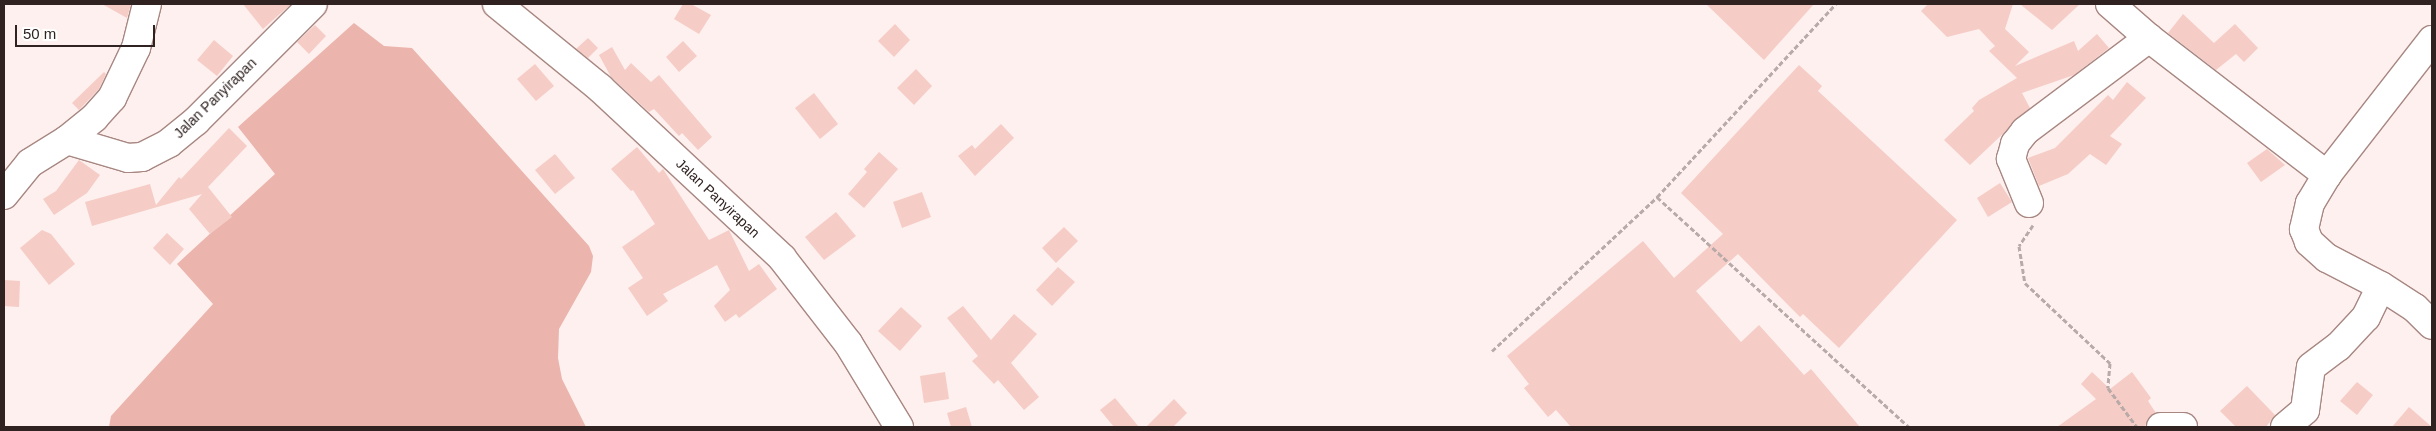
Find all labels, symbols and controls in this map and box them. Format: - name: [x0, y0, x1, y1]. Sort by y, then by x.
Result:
- scale bar: [18, 15, 158, 47]
- text: 50 m: [23, 25, 56, 42]
- street label: Jalan Panyirapan: [170, 54, 260, 142]
- street label: Jalan Panyirapan: [673, 155, 763, 241]

